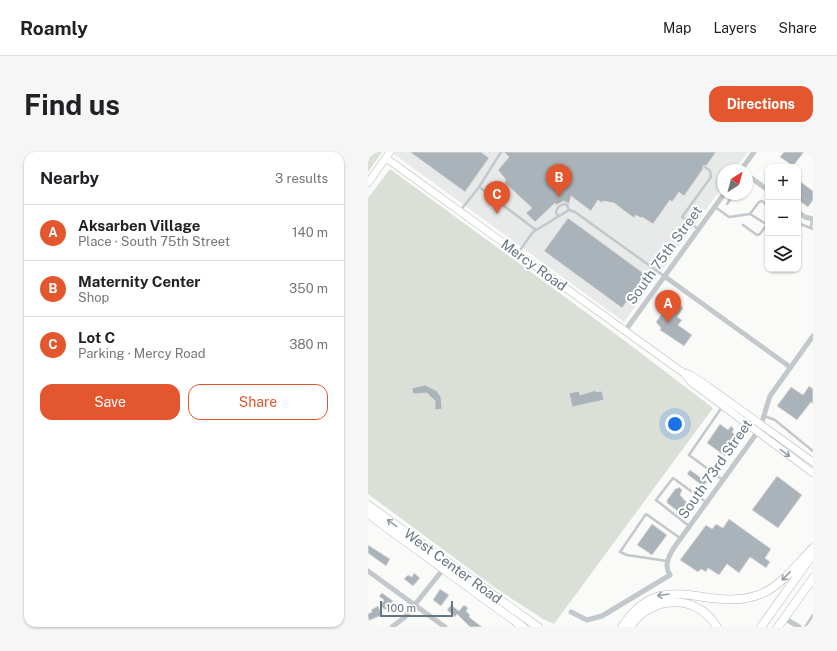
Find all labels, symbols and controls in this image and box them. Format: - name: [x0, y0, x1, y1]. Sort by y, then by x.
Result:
- text: Roamly: [20, 17, 88, 39]
- text: Map: [663, 20, 691, 36]
- text: Layers: [713, 20, 757, 36]
- text: Share: [779, 20, 817, 36]
- button: Directions: [709, 86, 813, 122]
- text: Find us: [24, 88, 120, 121]
- pin: B: [546, 164, 572, 197]
- north arrow: [717, 164, 753, 200]
- map controls: [765, 164, 801, 272]
- button: +: [765, 164, 801, 200]
- text: Nearby: [40, 168, 99, 188]
- text: 3 results: [275, 171, 328, 186]
- pin: C: [484, 181, 510, 214]
- button: −: [765, 200, 801, 236]
- street label: South 75th Street: [623, 203, 705, 307]
- text: Aksarben Village: [78, 217, 200, 234]
- text: A: [48, 225, 58, 240]
- text: 140 m: [292, 225, 328, 240]
- text: Place · South 75th Street: [78, 234, 230, 249]
- street label: Mercy Road: [498, 236, 570, 294]
- button: layers: [765, 236, 801, 272]
- text: Maternity Center: [78, 273, 201, 290]
- text: B: [49, 281, 57, 296]
- text: 350 m: [289, 281, 328, 296]
- text: Shop: [78, 290, 109, 305]
- pin: A: [655, 290, 681, 323]
- text: Lot C: [78, 329, 115, 346]
- text: C: [48, 337, 58, 352]
- text: 380 m: [289, 337, 328, 352]
- text: Parking · Mercy Road: [78, 346, 205, 361]
- button: Save: [40, 384, 180, 420]
- button: Share: [188, 384, 328, 420]
- your location: [665, 414, 685, 434]
- street label: South 73rd Street: [675, 416, 755, 522]
- one-way arrow: [779, 449, 790, 457]
- one-way arrow: [387, 519, 398, 527]
- street label: West Center Road: [401, 525, 505, 607]
- one-way arrow: [781, 571, 791, 581]
- one-way arrow: [657, 591, 670, 599]
- scale bar: [380, 599, 453, 618]
- text: 100 m: [386, 602, 416, 614]

